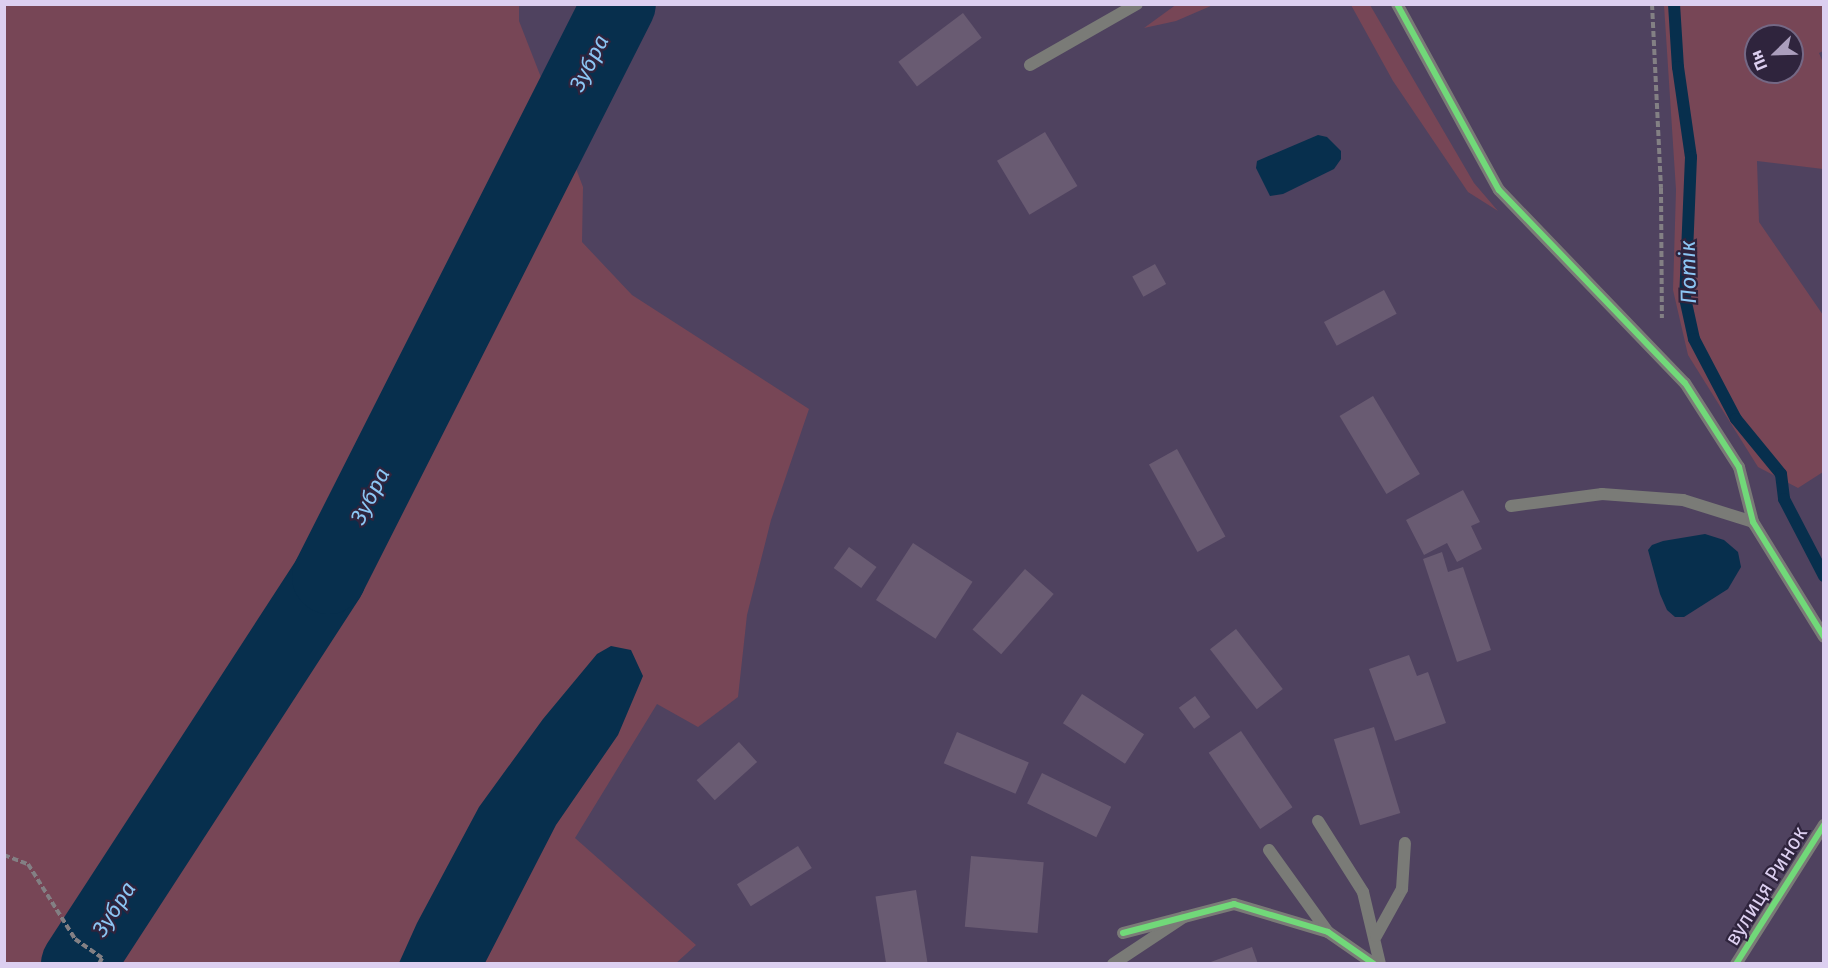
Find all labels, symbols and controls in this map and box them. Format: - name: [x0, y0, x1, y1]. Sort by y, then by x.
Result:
- north arrow: [1744, 24, 1804, 84]
- water label: Зубра: [564, 30, 614, 96]
- text: Пн: [1746, 48, 1771, 73]
- water label: Потік: [1674, 240, 1702, 304]
- water label: Зубра: [345, 463, 395, 529]
- street label: вулиця Ринок: [1719, 822, 1813, 950]
- water label: Зубра: [87, 877, 141, 941]

